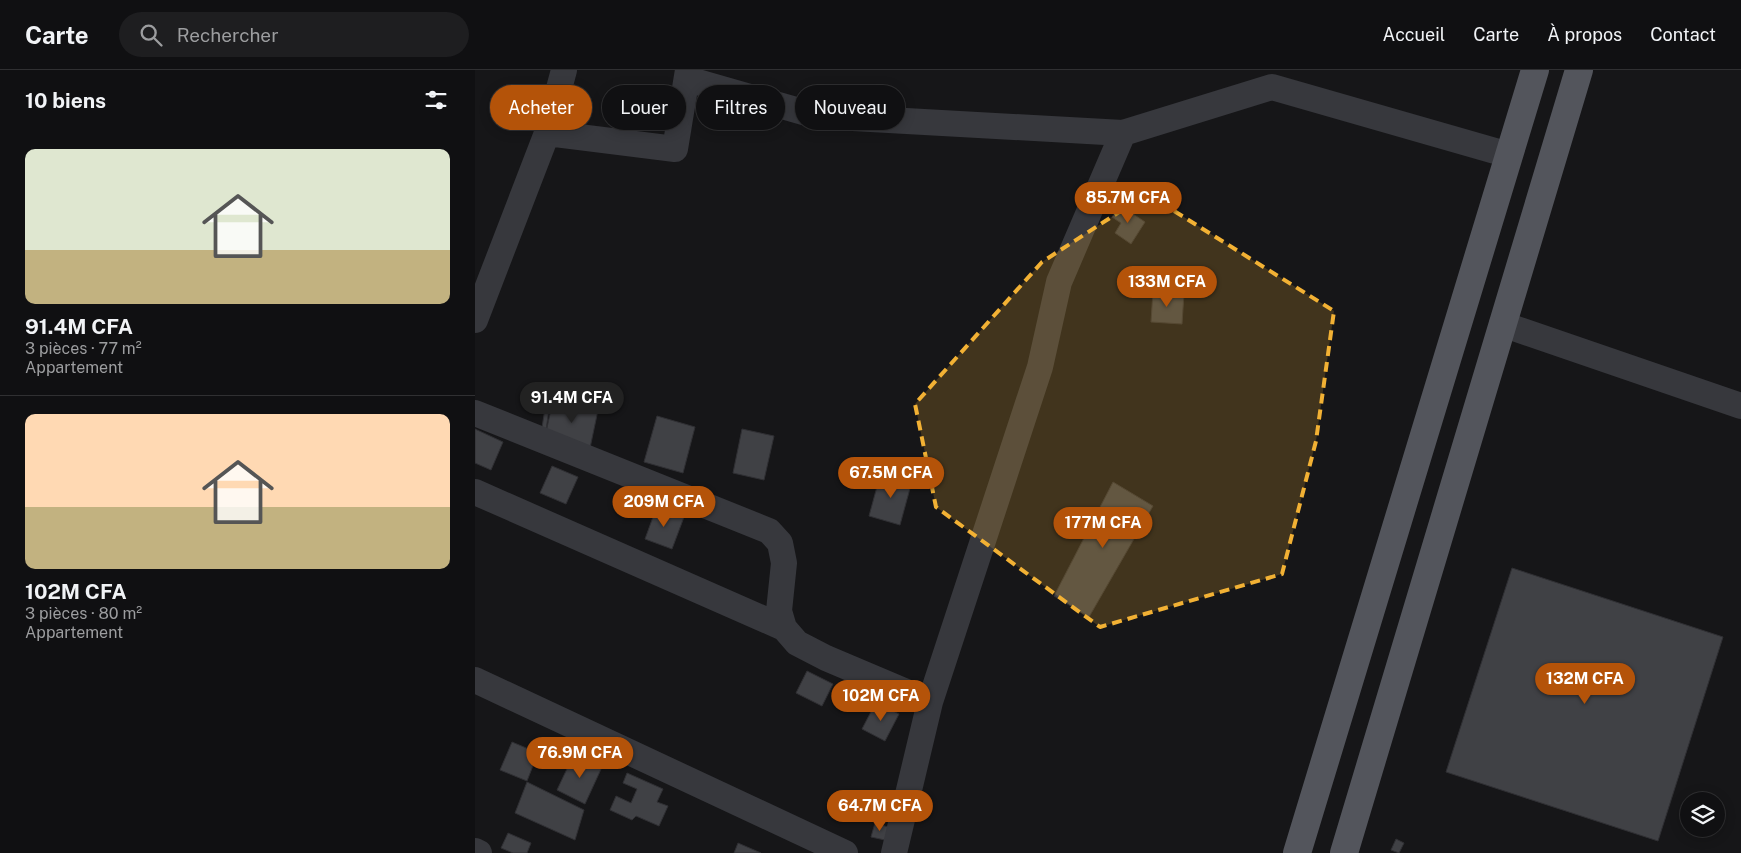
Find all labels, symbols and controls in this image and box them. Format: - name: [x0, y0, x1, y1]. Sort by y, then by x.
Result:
- search box: [119, 12, 469, 57]
- text: Carte: [25, 21, 89, 49]
- icon: search: [137, 21, 165, 49]
- text: Rechercher: [177, 24, 279, 46]
- text: Accueil: [1383, 24, 1445, 45]
- text: Carte: [1473, 24, 1519, 45]
- text: À propos: [1547, 24, 1622, 45]
- text: Contact: [1650, 24, 1716, 45]
- chip: Acheter: [490, 85, 592, 130]
- chip: Louer: [602, 85, 686, 130]
- chip: Filtres: [696, 85, 785, 130]
- chip: Nouveau: [795, 85, 905, 130]
- icon: filters: [422, 86, 450, 114]
- text: 10 biens: [25, 88, 106, 113]
- icon: home: [193, 181, 283, 271]
- pin: 85.7M CFA: [1071, 182, 1185, 224]
- text: 85.7M CFA: [1086, 188, 1170, 207]
- pin: 133M CFA: [1115, 266, 1219, 308]
- text: 133M CFA: [1128, 272, 1206, 291]
- text: 91.4M CFA: [25, 314, 133, 339]
- text: 3 pièces · 77 m²: [25, 339, 142, 358]
- text: Appartement: [25, 358, 123, 377]
- pin: 91.4M CFA: [515, 382, 629, 424]
- text: 91.4M CFA: [531, 388, 613, 407]
- icon: home: [193, 447, 283, 537]
- pin: 67.5M CFA: [834, 456, 948, 499]
- text: 67.5M CFA: [849, 463, 933, 482]
- pin: 209M CFA: [612, 486, 716, 528]
- text: 209M CFA: [623, 492, 705, 511]
- pin: 177M CFA: [1051, 506, 1155, 549]
- text: 177M CFA: [1064, 513, 1142, 532]
- text: 102M CFA: [25, 579, 127, 604]
- text: 3 pièces · 80 m²: [25, 604, 142, 623]
- text: Appartement: [25, 623, 123, 642]
- pin: 132M CFA: [1533, 662, 1637, 705]
- text: 132M CFA: [1546, 669, 1624, 688]
- pin: 102M CFA: [829, 680, 933, 722]
- text: 102M CFA: [842, 686, 920, 705]
- pin: 76.9M CFA: [523, 736, 637, 779]
- text: 76.9M CFA: [537, 743, 623, 762]
- pin: 64.7M CFA: [823, 790, 937, 832]
- map controls: [1680, 792, 1725, 837]
- button: layers: [1680, 792, 1725, 837]
- text: 64.7M CFA: [838, 796, 922, 815]

